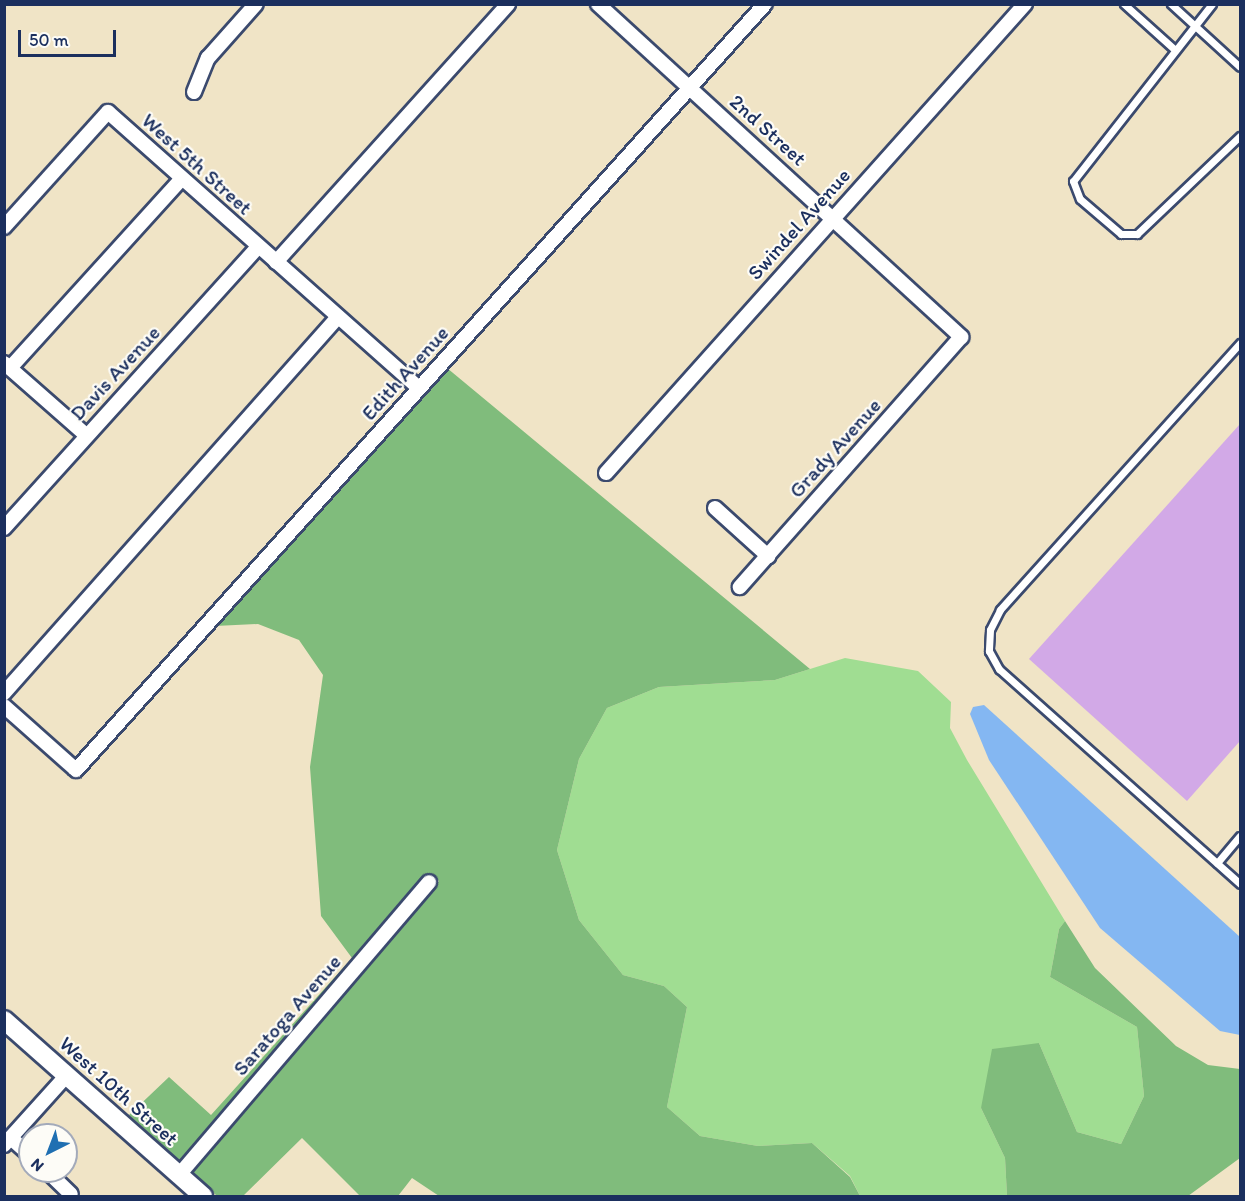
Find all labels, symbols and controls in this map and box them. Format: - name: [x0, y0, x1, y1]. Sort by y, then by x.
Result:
- scale bar: [21, 18, 118, 56]
- text: 50 m: [29, 29, 69, 51]
- street label: 2nd Street: [725, 89, 811, 171]
- street label: West 5th Street: [137, 108, 257, 220]
- street label: Swindel Avenue: [743, 163, 855, 285]
- street label: Davis Avenue: [65, 321, 165, 425]
- street label: Edith Avenue: [356, 321, 454, 425]
- street label: Grady Avenue: [784, 393, 886, 503]
- street label: Saratoga Avenue: [228, 949, 346, 1081]
- street label: West 10th Street: [55, 1031, 183, 1151]
- north arrow: [18, 1123, 78, 1183]
- text: N: [27, 1155, 47, 1176]

